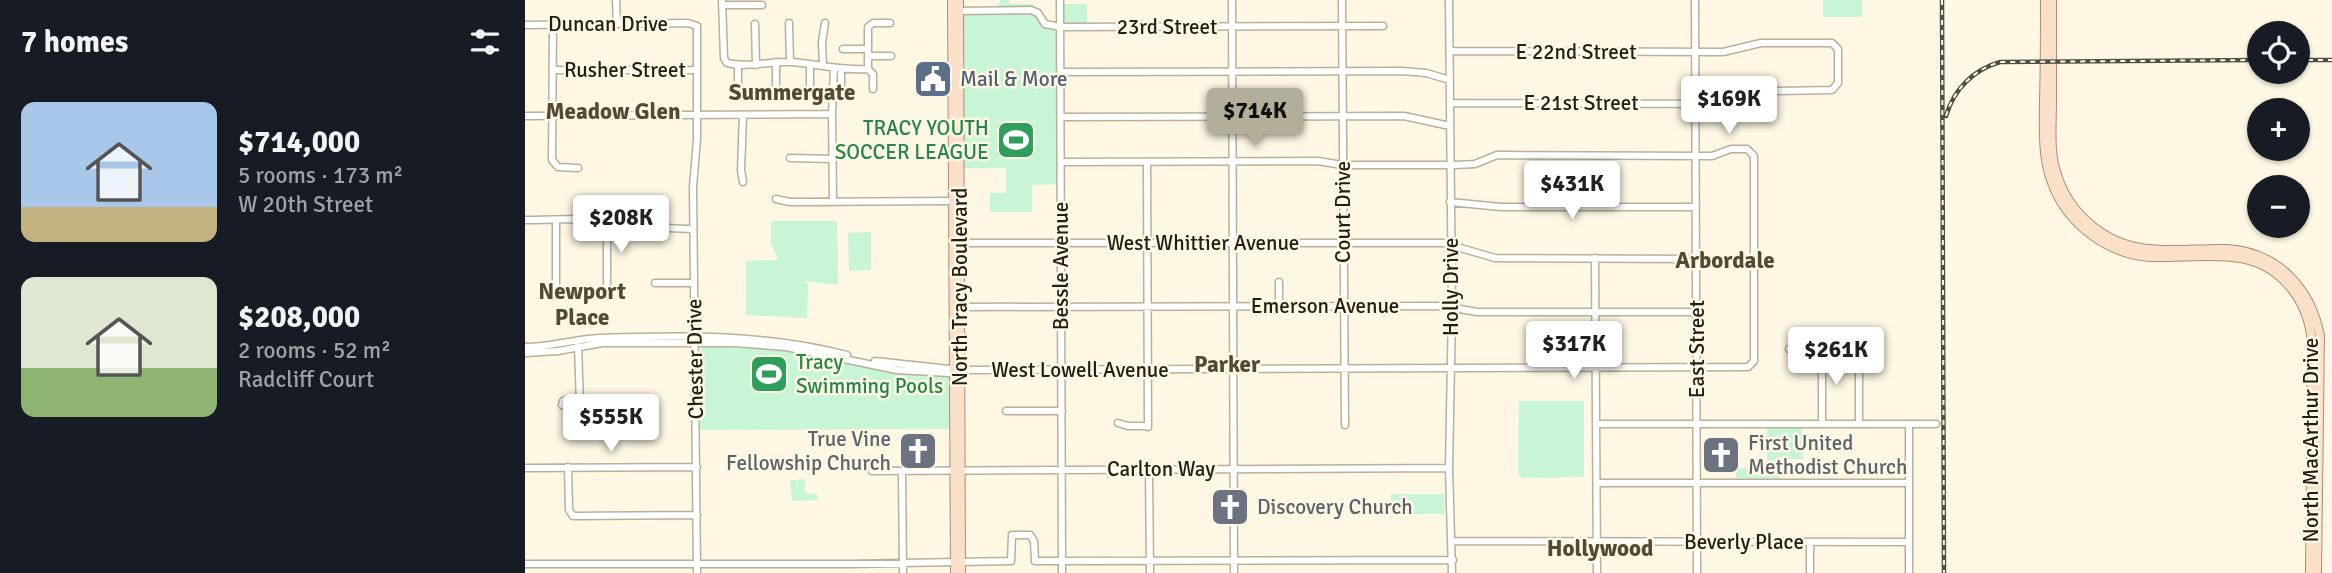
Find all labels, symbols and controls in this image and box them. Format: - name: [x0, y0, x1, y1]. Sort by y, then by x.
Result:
- street label: Duncan Drive: [548, 11, 668, 37]
- street label: 23rd Street: [1117, 14, 1217, 40]
- map controls: [2247, 21, 2310, 238]
- button: locate: [2247, 21, 2310, 84]
- icon: filters: [466, 23, 504, 61]
- text: 7 homes: [21, 24, 128, 61]
- street label: E 22nd Street: [1515, 39, 1637, 65]
- street label: Rusher Street: [564, 57, 686, 83]
- public building icon: Mail & More: [912, 58, 954, 100]
- place label: Mail & More: [960, 66, 1068, 92]
- pin: $169K: [1680, 76, 1778, 136]
- district label: Summergate: [729, 78, 855, 107]
- text: $169K: [1697, 84, 1761, 113]
- pin: $714K: [1206, 88, 1304, 148]
- street label: E 21st Street: [1523, 90, 1639, 116]
- text: $714K: [1223, 96, 1287, 125]
- district label: Meadow Glen: [545, 97, 681, 126]
- button: +: [2247, 98, 2310, 161]
- place label: TRACY YOUTH SOCCER LEAGUE: [835, 115, 989, 165]
- sports icon: TRACY YOUTH SOCCER LEAGUE: [995, 119, 1037, 161]
- text: $714,000: [238, 124, 360, 161]
- icon: home: [77, 130, 161, 214]
- text: 5 rooms · 173 m²: [238, 161, 403, 190]
- street label: Court Drive: [1330, 161, 1356, 263]
- pin: $431K: [1523, 162, 1621, 221]
- text: $431K: [1540, 169, 1604, 198]
- button: −: [2247, 175, 2310, 238]
- street label: North Tracy Boulevard: [947, 188, 973, 386]
- text: W 20th Street: [238, 190, 373, 219]
- pin: $208K: [572, 196, 670, 255]
- street label: Bessle Avenue: [1048, 202, 1074, 330]
- text: $208K: [589, 203, 653, 232]
- street label: West Whittier Avenue: [1107, 230, 1299, 256]
- street label: Holly Drive: [1438, 238, 1464, 336]
- district label: Arbordale: [1675, 246, 1775, 275]
- district label: Newport Place: [538, 277, 626, 332]
- street label: Emerson Avenue: [1251, 293, 1399, 319]
- street label: Chester Drive: [681, 298, 709, 420]
- text: $208,000: [238, 299, 360, 336]
- street label: East Street: [1684, 300, 1710, 398]
- icon: home: [77, 305, 161, 389]
- pin: $317K: [1525, 322, 1623, 381]
- pin: $261K: [1787, 328, 1885, 387]
- text: $317K: [1542, 329, 1606, 358]
- text: $261K: [1804, 335, 1868, 364]
- text: 2 rooms · 52 m²: [238, 336, 391, 365]
- street label: North MacArthur Drive: [2298, 338, 2324, 542]
- place label: Tracy Swimming Pools: [796, 349, 943, 399]
- district label: Parker: [1194, 350, 1261, 379]
- sports icon: Tracy Swimming Pools: [748, 353, 790, 395]
- street label: West Lowell Avenue: [991, 357, 1169, 383]
- text: Radcliff Court: [238, 365, 374, 394]
- pin: $555K: [562, 394, 660, 454]
- text: $555K: [579, 402, 643, 431]
- place label: True Vine Fellowship Church: [726, 426, 891, 476]
- church icon: True Vine Fellowship Church: [897, 430, 939, 472]
- place label: First United Methodist Church: [1748, 430, 1907, 480]
- church icon: First United Methodist Church: [1700, 434, 1742, 476]
- street label: Carlton Way: [1107, 456, 1215, 482]
- church icon: Discovery Church: [1209, 486, 1251, 528]
- place label: Discovery Church: [1257, 494, 1413, 520]
- street label: Beverly Place: [1684, 529, 1804, 555]
- district label: Hollywood: [1547, 534, 1653, 563]

